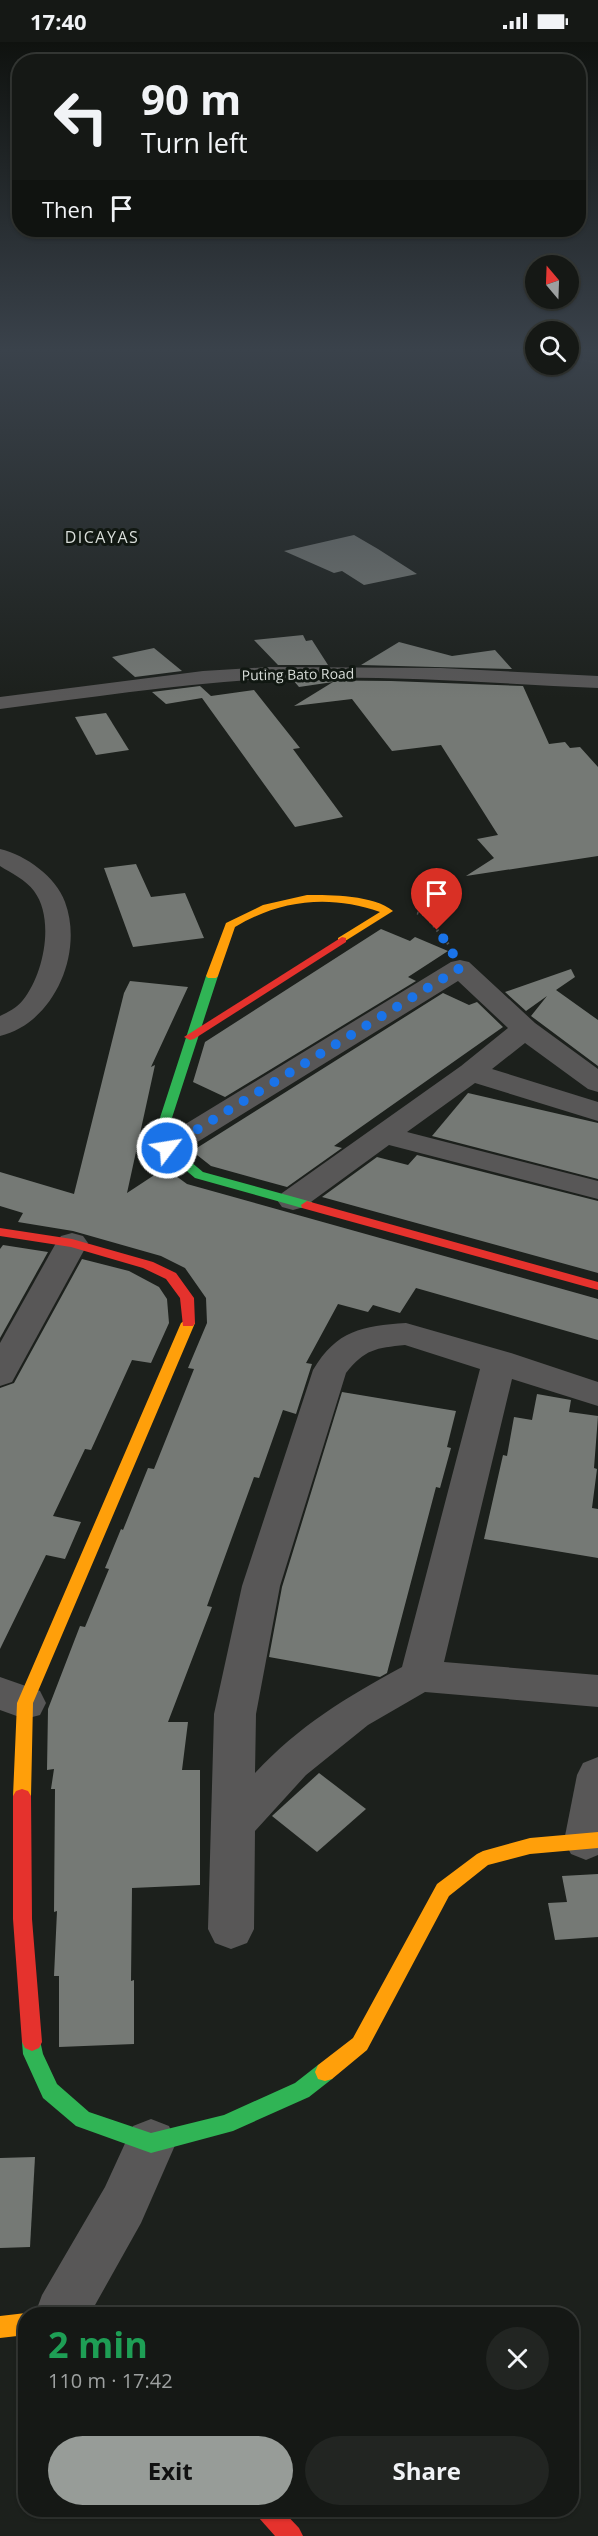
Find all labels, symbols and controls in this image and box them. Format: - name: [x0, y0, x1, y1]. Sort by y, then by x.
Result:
- text: 17:40: [30, 6, 87, 36]
- text: 90 m: [141, 70, 241, 127]
- icon: left: [42, 78, 120, 156]
- text: Turn left: [141, 124, 248, 161]
- icon: arrive: [105, 192, 138, 225]
- text: Then: [42, 194, 93, 224]
- north arrow: [525, 255, 579, 309]
- map controls: [525, 255, 579, 375]
- button: search: [525, 321, 579, 375]
- district label: DICAYAS: [65, 526, 139, 548]
- street label: Puting Bato Road: [242, 664, 354, 684]
- pin: [411, 868, 462, 930]
- icon: arrive: [420, 877, 453, 910]
- position arrow: [135, 1116, 199, 1180]
- text: 2 min: [48, 2320, 148, 2369]
- button: close: [486, 2327, 549, 2390]
- text: 110 m · 17:42: [48, 2367, 173, 2394]
- button: Exit: [48, 2436, 293, 2505]
- button: Share: [305, 2436, 549, 2505]

